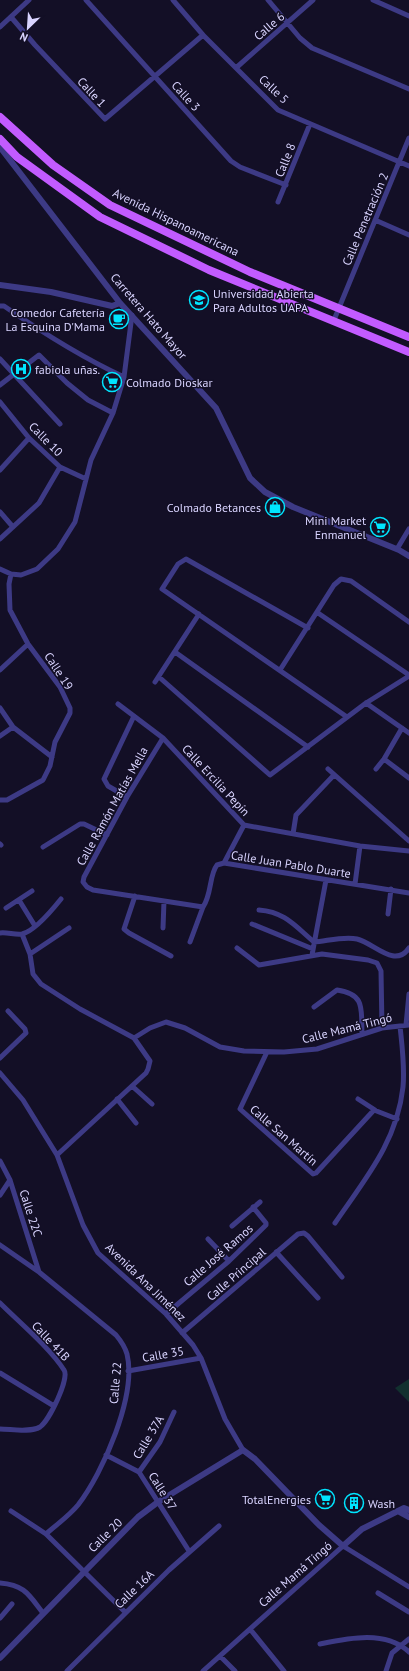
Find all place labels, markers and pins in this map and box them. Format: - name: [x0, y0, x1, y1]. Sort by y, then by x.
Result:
- place label: Universidad Abierta Para Adultos UAPA: [213, 286, 314, 315]
- school or university icon: Universidad Abierta Para Adultos UAPA: [188, 289, 210, 311]
- place label: Comedor Cafetería La Esquina D'Mama: [5, 305, 105, 334]
- cafe icon: Comedor Cafetería La Esquina D'Mama: [108, 308, 130, 330]
- hospital icon: fabiola uñas.: [10, 358, 32, 380]
- place label: fabiola uñas.: [35, 362, 100, 377]
- supermarket icon: Colmado Dioskar: [101, 371, 123, 393]
- place label: Colmado Dioskar: [126, 375, 213, 390]
- shop icon: Colmado Betances: [264, 496, 286, 518]
- place label: Colmado Betances: [167, 500, 261, 515]
- place label: Mini Market Enmanuel: [305, 513, 366, 542]
- supermarket icon: Mini Market Enmanuel: [369, 516, 391, 538]
- supermarket icon: TotalEnergies: [314, 1488, 336, 1510]
- place label: TotalEnergies: [242, 1492, 311, 1507]
- building icon: Wash: [343, 1492, 365, 1514]
- place label: Wash: [368, 1496, 395, 1511]

